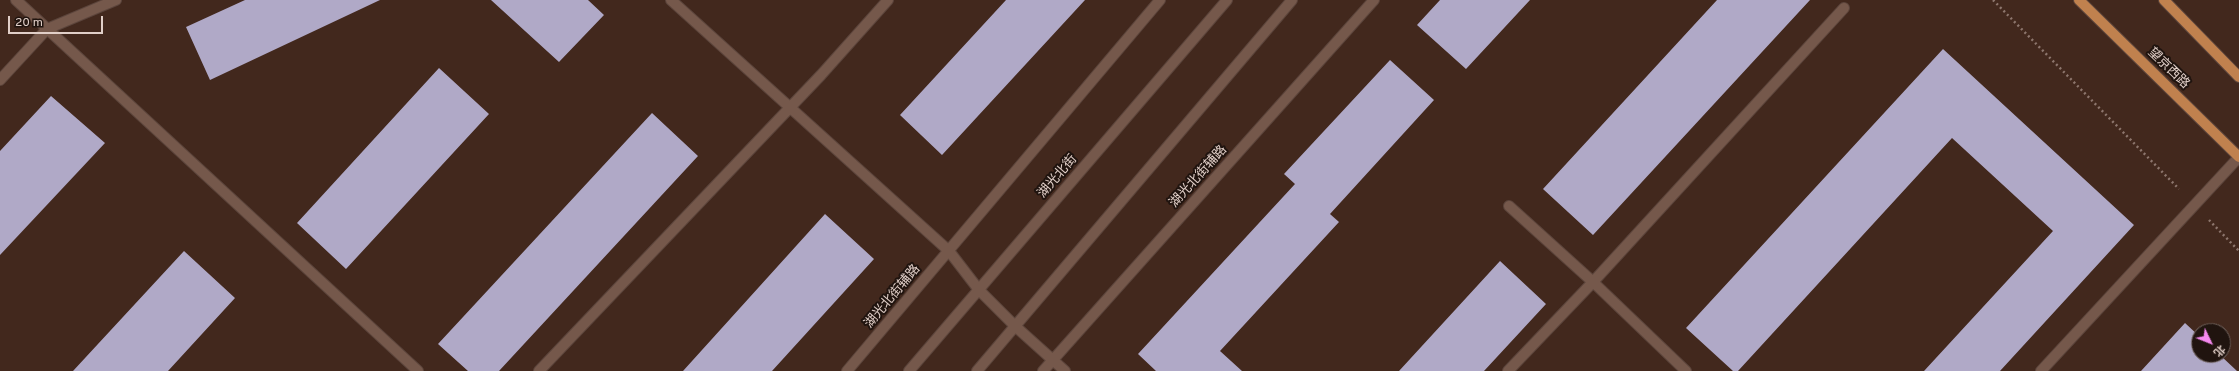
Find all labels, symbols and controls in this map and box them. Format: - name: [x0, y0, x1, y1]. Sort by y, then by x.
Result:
- scale bar: [10, 8, 105, 34]
- text: 20 m: [15, 15, 43, 31]
- street label: 望京西路: [2144, 45, 2192, 93]
- street label: 湖光北街辅路: [1167, 143, 1231, 211]
- street label: 湖光北街: [1035, 152, 1081, 202]
- street label: 湖光北街辅路: [862, 262, 924, 332]
- north arrow: [2191, 323, 2231, 363]
- text: 北: [2210, 342, 2228, 359]

